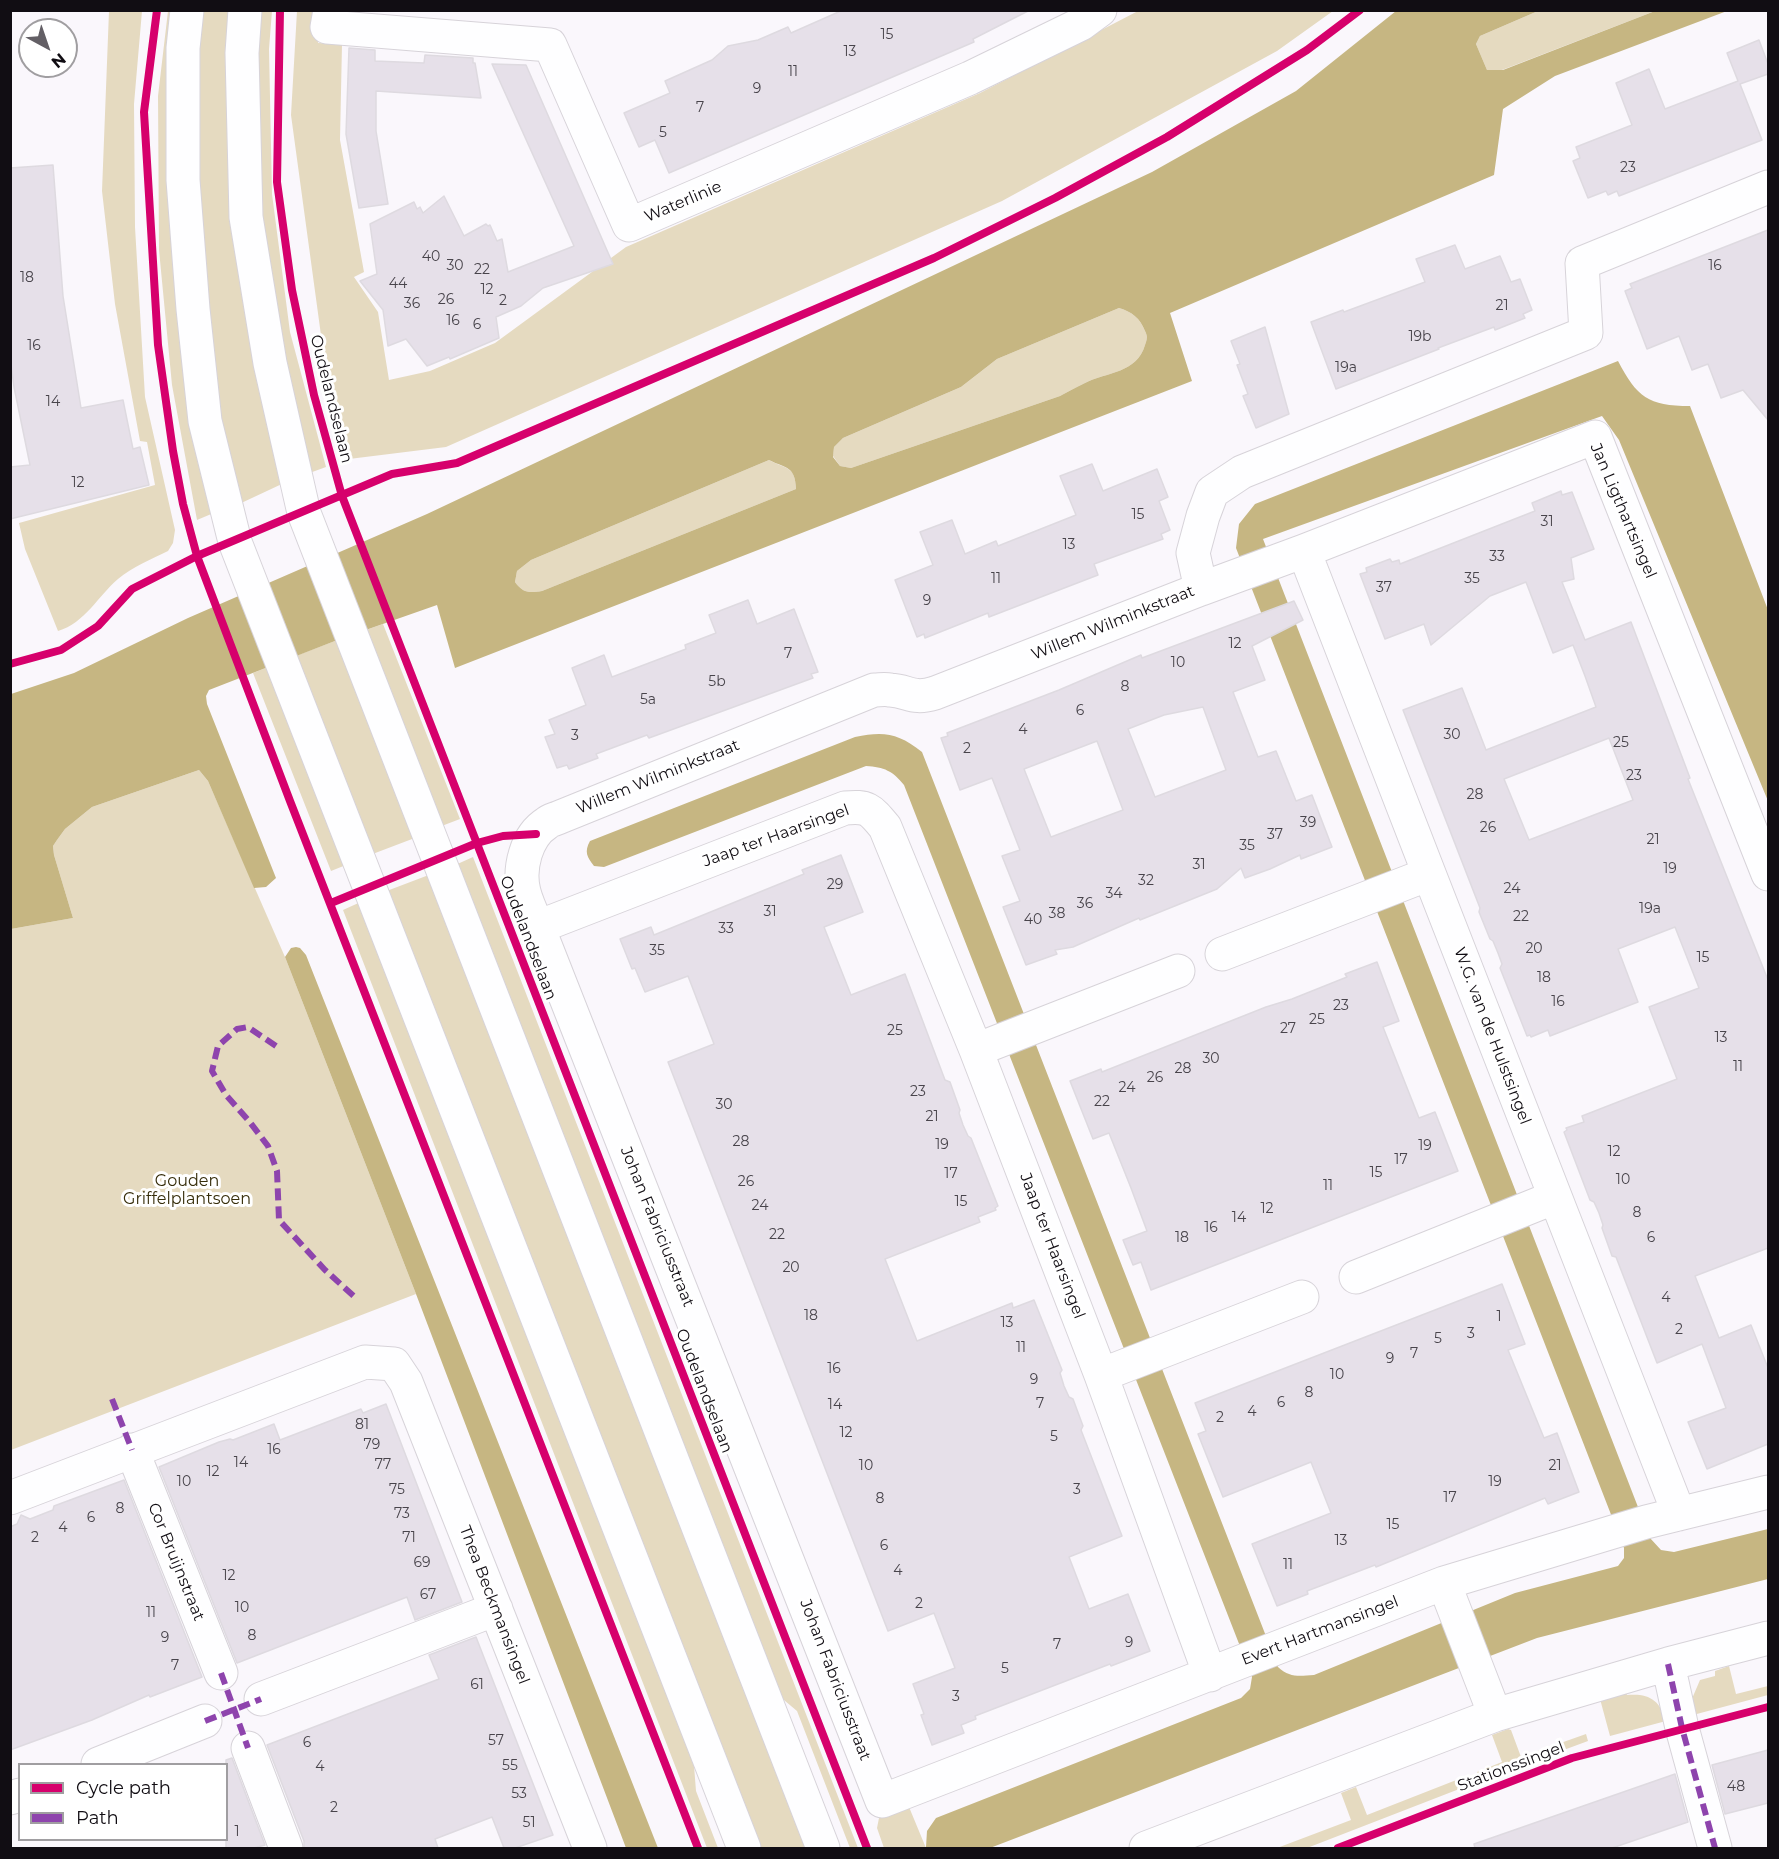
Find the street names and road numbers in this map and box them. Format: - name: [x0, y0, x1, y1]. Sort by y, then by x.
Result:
- street label: Waterlinie: [642, 177, 724, 227]
- street label: Oudelandselaan: [306, 333, 356, 465]
- street label: Jan Ligthartsingel: [1586, 441, 1660, 581]
- street label: Willem Wilminkstraat: [1029, 581, 1197, 665]
- street label: Willem Wilminkstraat: [574, 735, 742, 819]
- street label: Jaap ter Haarsingel: [700, 801, 852, 871]
- street label: Oudelandselaan: [495, 873, 561, 1003]
- street label: W.G. van de Hulstsingel: [1449, 945, 1535, 1127]
- street label: Johan Fabriciusstraat: [616, 1144, 698, 1310]
- street label: Jaap ter Haarsingel: [1015, 1170, 1089, 1322]
- street label: Oudelandselaan: [671, 1326, 737, 1456]
- street label: Cor Bruijnstraat: [144, 1500, 208, 1624]
- street label: Thea Beckmansingel: [455, 1523, 533, 1687]
- street label: Evert Hartmansingel: [1239, 1592, 1401, 1670]
- street label: Johan Fabriciusstraat: [795, 1597, 875, 1763]
- street label: Stationssingel: [1455, 1738, 1567, 1796]

